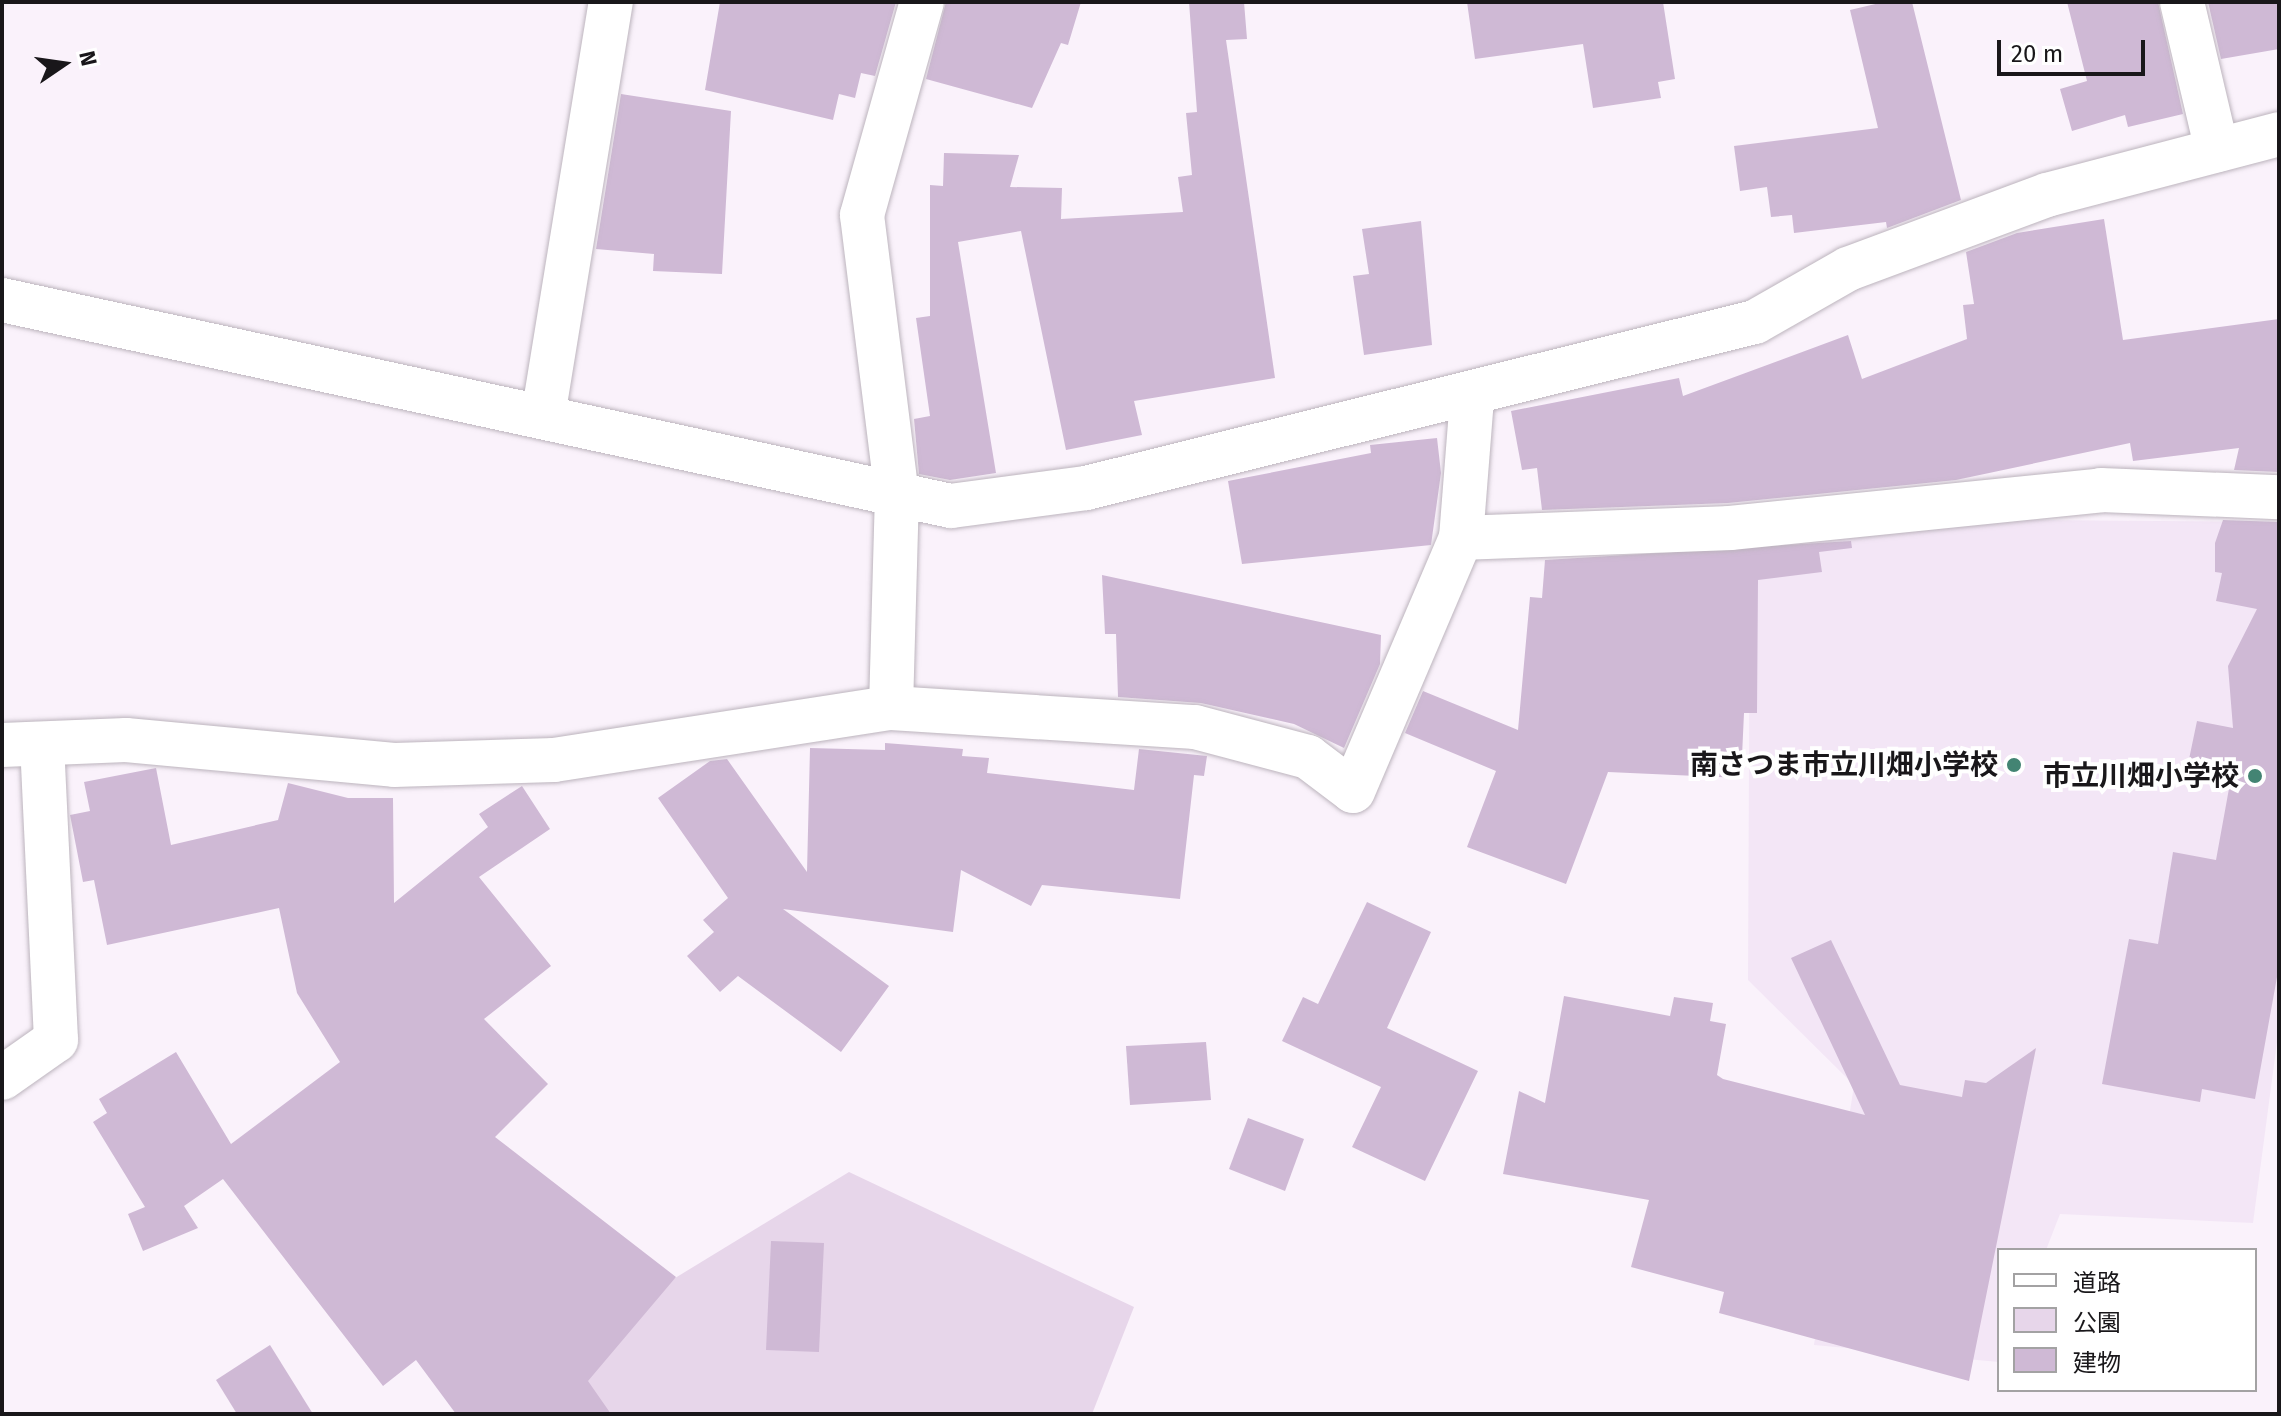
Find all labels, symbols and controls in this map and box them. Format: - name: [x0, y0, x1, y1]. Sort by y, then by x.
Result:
- north arrow: [24, 24, 104, 104]
- scale bar: [2001, 24, 2149, 74]
- text: 20 m: [2011, 40, 2063, 68]
- text: N: [73, 48, 103, 69]
- place label: 南さつま市立川畑小学校: [1690, 748, 1998, 782]
- marker: 南さつま市立川畑小学校: [2005, 756, 2023, 774]
- place label: 市立川畑小学校: [2043, 759, 2239, 793]
- marker: 市立川畑小学校: [2246, 767, 2264, 785]
- legend: [1997, 1248, 2257, 1392]
- text: 道路: [2073, 1269, 2121, 1297]
- text: 公園: [2073, 1309, 2121, 1337]
- text: 建物: [2073, 1349, 2121, 1377]

